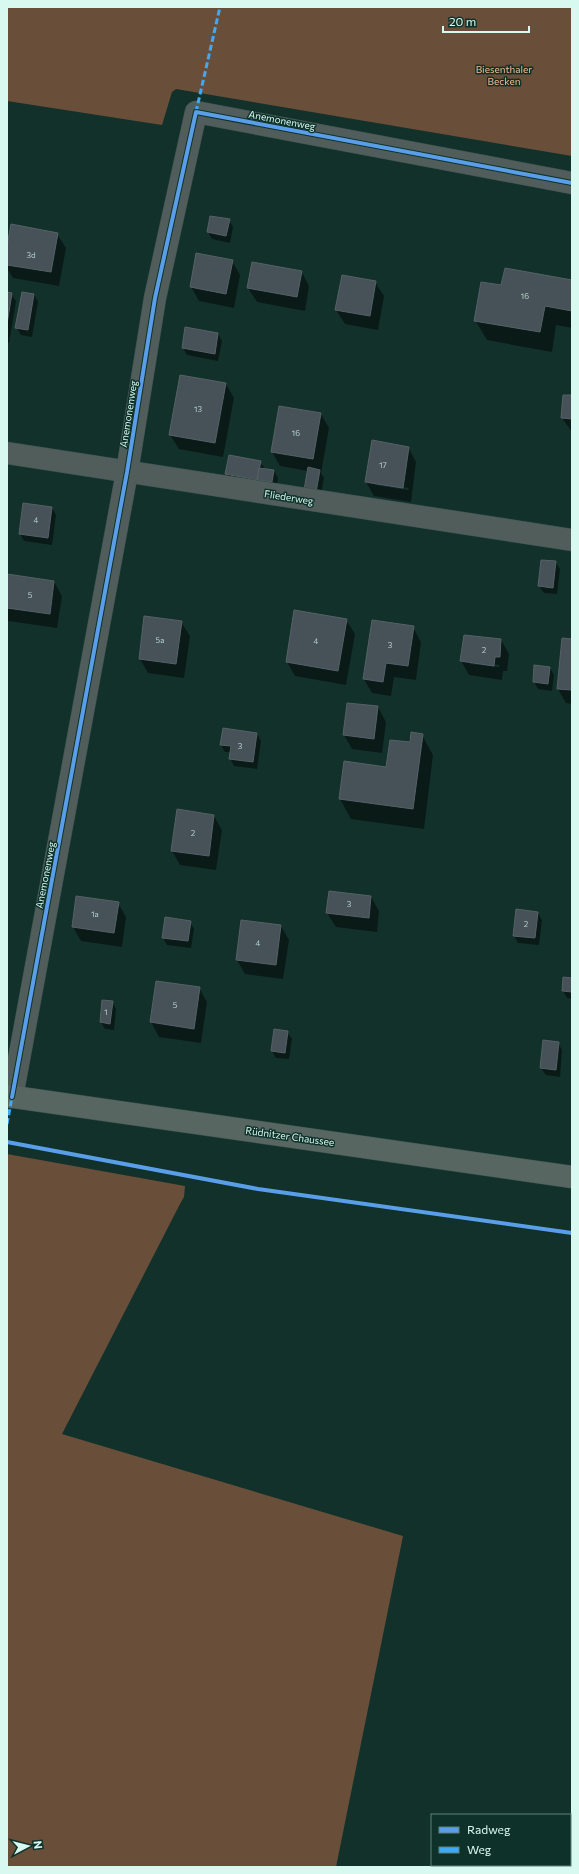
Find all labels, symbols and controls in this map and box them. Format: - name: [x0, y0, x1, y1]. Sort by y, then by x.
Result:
- scale bar: [443, 8, 529, 34]
- text: 20 m: [449, 14, 476, 28]
- park label: Biesenthaler Becken: [476, 63, 532, 87]
- street label: Anemonenweg: [248, 108, 317, 132]
- house number: 3d: [26, 250, 36, 260]
- house number: 16: [521, 291, 529, 301]
- street label: Anemonenweg: [117, 379, 139, 448]
- house number: 13: [194, 404, 202, 414]
- house number: 16: [292, 428, 300, 438]
- house number: 17: [379, 460, 387, 470]
- street label: Fliederweg: [264, 487, 315, 507]
- house number: 4: [34, 515, 39, 525]
- house number: 5: [28, 590, 33, 600]
- house number: 5a: [156, 635, 164, 645]
- house number: 4: [314, 636, 319, 646]
- house number: 3: [388, 640, 393, 650]
- house number: 2: [482, 645, 487, 655]
- house number: 3: [238, 741, 243, 751]
- house number: 2: [191, 828, 196, 838]
- street label: Anemonenweg: [33, 840, 57, 909]
- house number: 3: [347, 899, 352, 909]
- house number: 1a: [91, 909, 99, 919]
- house number: 2: [524, 919, 529, 929]
- house number: 4: [256, 938, 261, 948]
- house number: 5: [173, 1000, 178, 1010]
- house number: 1: [104, 1007, 108, 1017]
- street label: Rüdnitzer Chaussee: [245, 1124, 335, 1148]
- legend: [431, 1814, 571, 1866]
- text: Radweg: [467, 1822, 511, 1836]
- north arrow: [8, 1826, 48, 1866]
- text: N: [31, 1840, 45, 1850]
- text: Weg: [467, 1842, 492, 1856]

